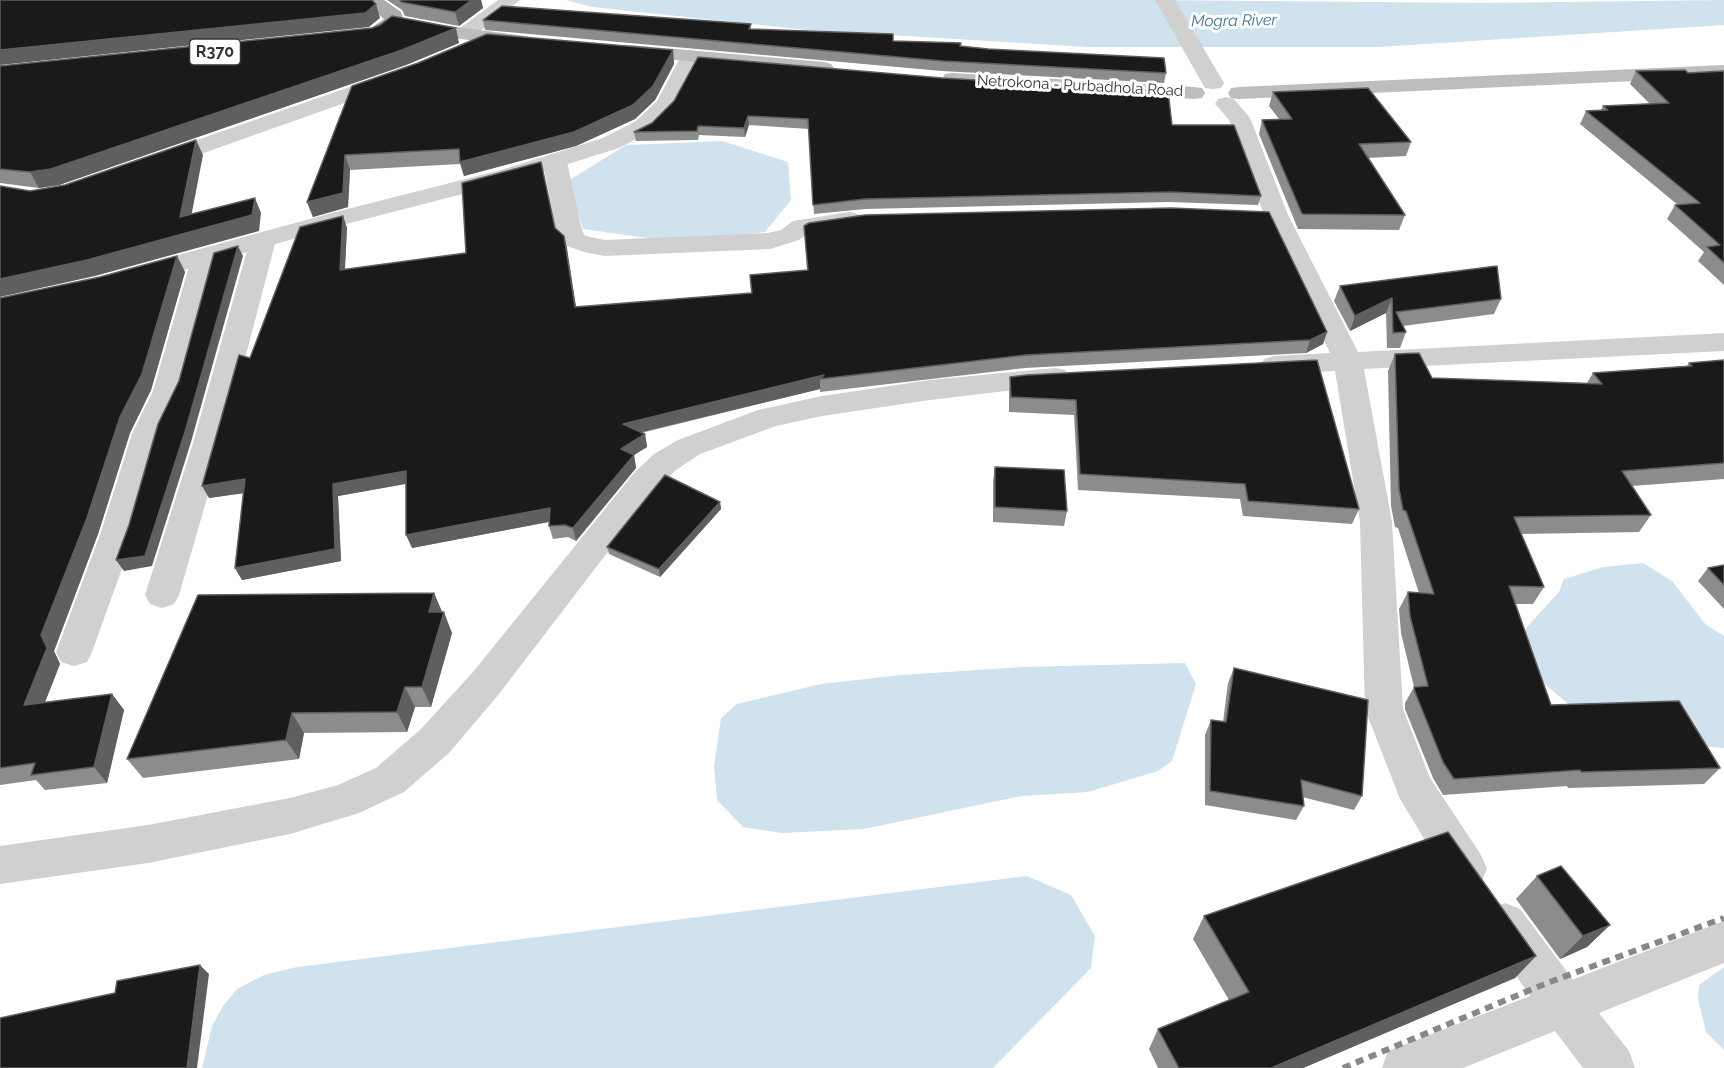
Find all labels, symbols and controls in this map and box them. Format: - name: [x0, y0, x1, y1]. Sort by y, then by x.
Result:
- water label: Mogra River: [1191, 11, 1277, 31]
- road number: R370: [190, 39, 240, 65]
- street label: Netrokona - Purbadhola Road: [976, 72, 1184, 100]

